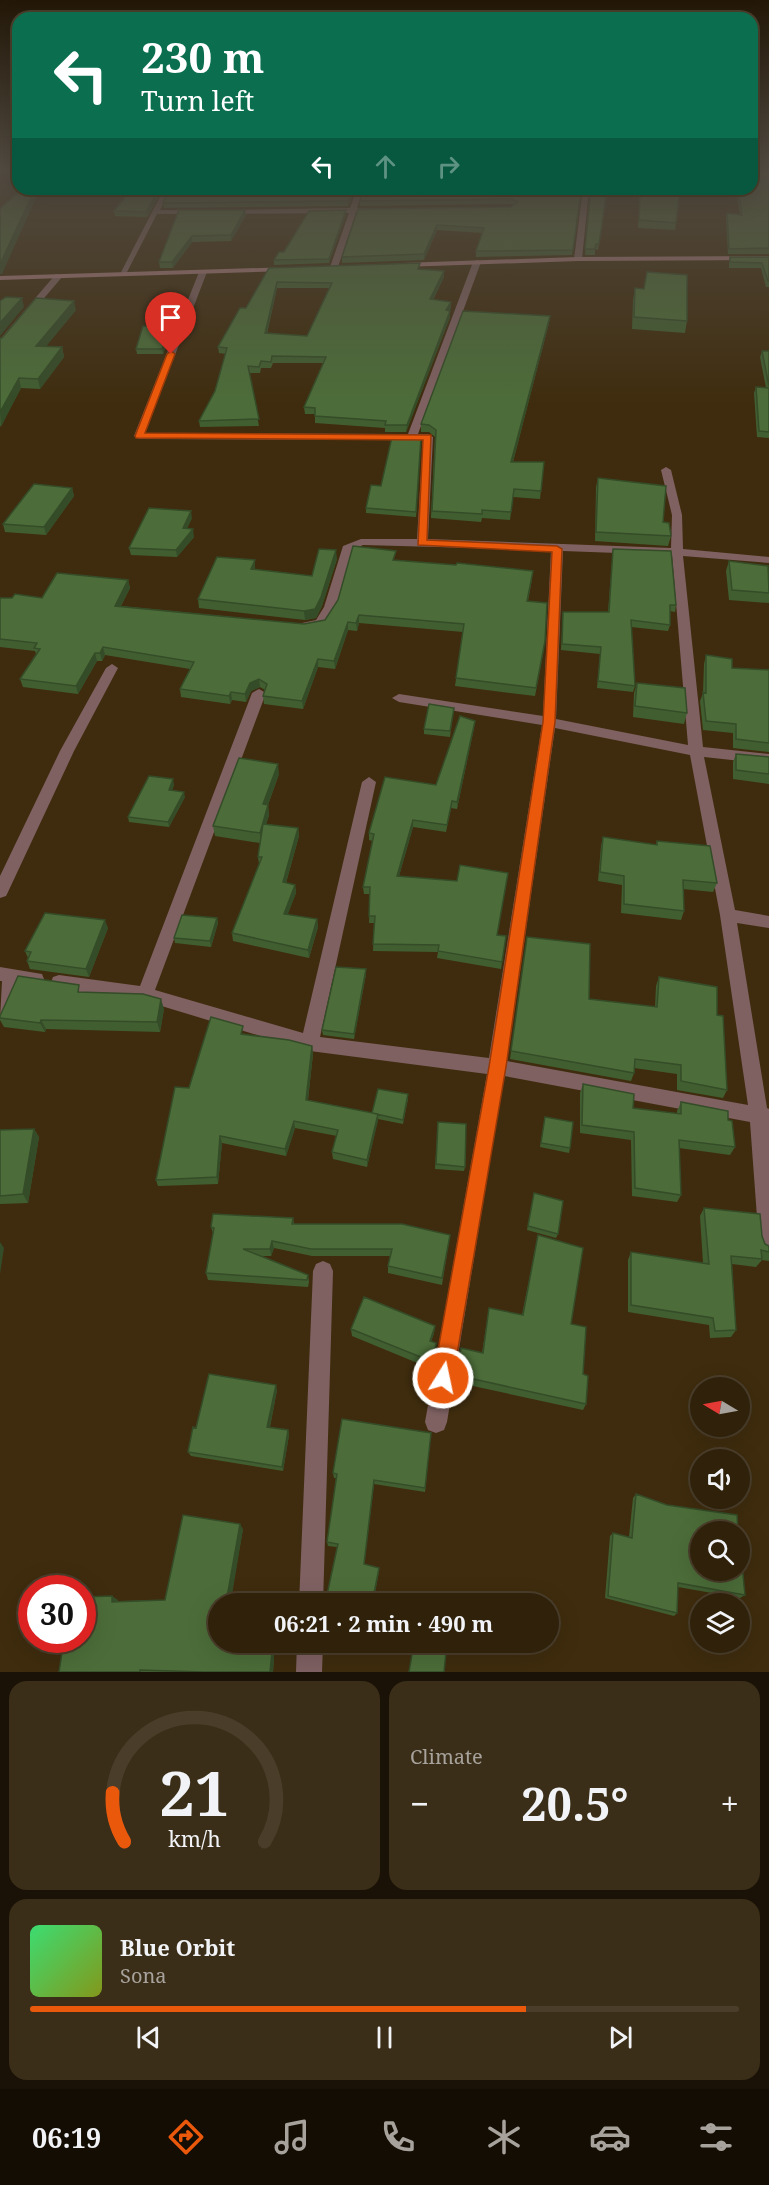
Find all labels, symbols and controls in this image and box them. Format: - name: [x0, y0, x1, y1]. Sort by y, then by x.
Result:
- text: 230 m: [141, 28, 265, 85]
- icon: left: [42, 36, 120, 114]
- text: Turn left: [141, 82, 254, 119]
- icon: left: [306, 150, 339, 183]
- icon: ahead: [369, 150, 402, 183]
- icon: right: [432, 150, 465, 183]
- pin: [145, 292, 196, 354]
- icon: arrive: [154, 301, 187, 334]
- position arrow: [411, 1346, 475, 1410]
- north arrow: [690, 1377, 750, 1437]
- map controls: [690, 1377, 750, 1653]
- button: sound: [690, 1449, 750, 1509]
- button: search: [690, 1521, 750, 1581]
- speed limit sign: 30: [18, 1575, 96, 1653]
- button: layers: [690, 1593, 750, 1653]
- text: 06:21 · 2 min · 490 m: [274, 1608, 493, 1638]
- text: Climate: [410, 1743, 483, 1770]
- text: 21: [159, 1749, 230, 1834]
- text: 20.5°: [521, 1773, 629, 1834]
- text: −: [410, 1781, 429, 1826]
- text: +: [721, 1781, 739, 1826]
- text: km/h: [168, 1825, 221, 1854]
- text: Blue Orbit: [120, 1932, 235, 1962]
- text: Sona: [120, 1962, 167, 1989]
- icon: previous: [132, 2021, 165, 2054]
- icon: pause: [368, 2021, 401, 2054]
- icon: next: [604, 2021, 637, 2054]
- icon: directions: [165, 2116, 207, 2158]
- icon: music: [271, 2116, 313, 2158]
- icon: phone: [377, 2116, 419, 2158]
- icon: climate: [483, 2116, 525, 2158]
- icon: car: [589, 2116, 631, 2158]
- icon: filters: [695, 2116, 737, 2158]
- text: 06:19: [32, 2119, 101, 2156]

